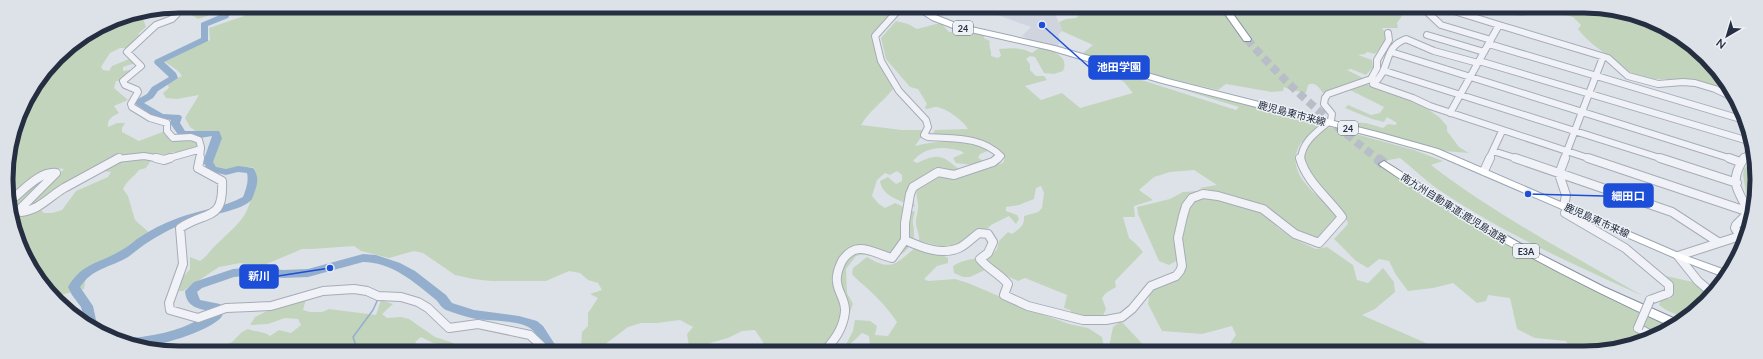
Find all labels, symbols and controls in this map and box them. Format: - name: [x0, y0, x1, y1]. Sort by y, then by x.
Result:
- north arrow: [1707, 16, 1747, 56]
- road number: 24: [953, 21, 973, 35]
- text: N: [1713, 37, 1728, 52]
- callout: 池田学園: [1089, 56, 1149, 79]
- text: 池田学園: [1097, 60, 1141, 73]
- street label: 鹿児島東市来線: [1257, 98, 1327, 128]
- road number: 24: [1338, 121, 1358, 135]
- street label: 南九州自動車道;鹿児島道路: [1399, 170, 1509, 246]
- callout: 細田口: [1604, 184, 1653, 207]
- text: 細田口: [1612, 189, 1645, 202]
- street label: 鹿児島東市来線: [1563, 200, 1631, 240]
- road number: E3A: [1513, 244, 1539, 258]
- callout: 新川: [240, 265, 278, 288]
- text: 新川: [248, 269, 270, 282]

